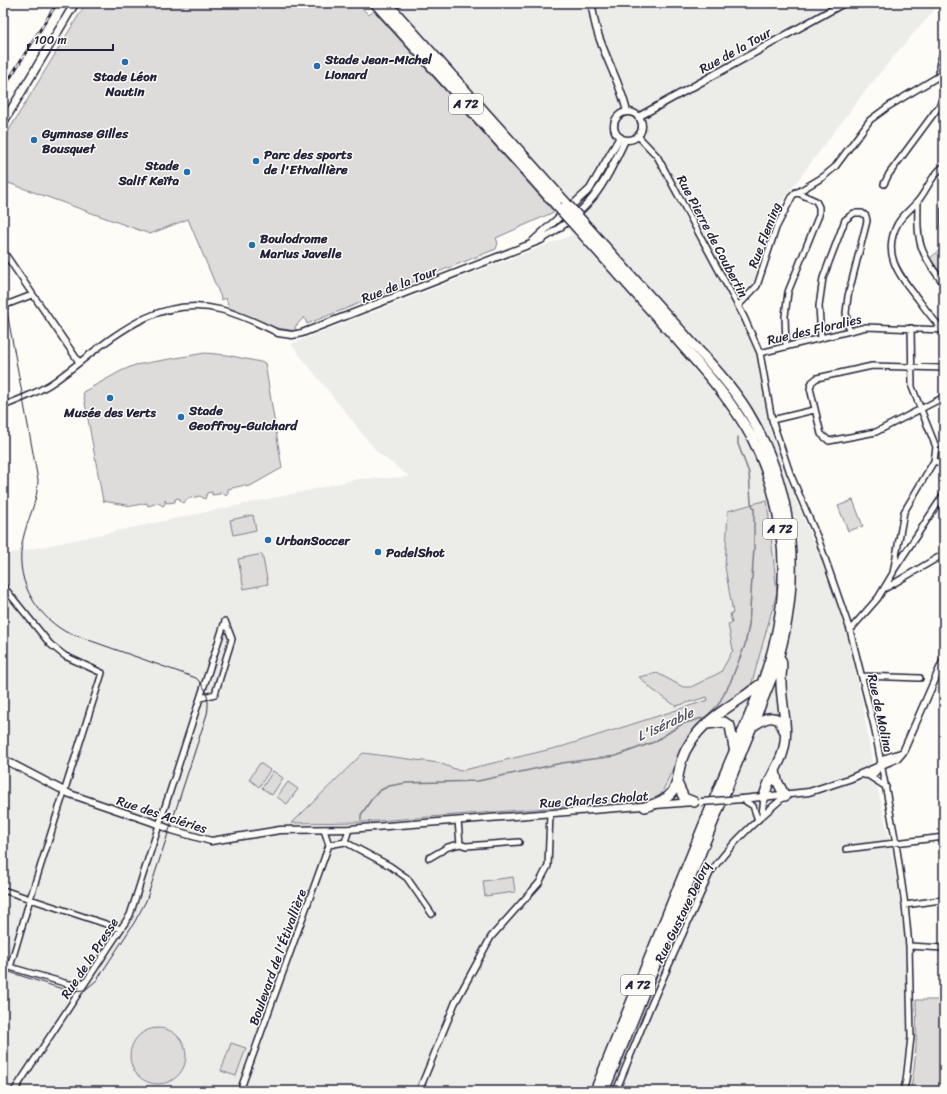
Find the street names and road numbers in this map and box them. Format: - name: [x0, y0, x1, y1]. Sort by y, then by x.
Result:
- street label: Rue de la Tour: [695, 21, 776, 80]
- road number: A 72: [449, 94, 483, 114]
- street label: Rue Pierre de Coubertin: [670, 171, 755, 302]
- street label: Rue Fleming: [741, 198, 788, 272]
- street label: Rue de la Tour: [358, 259, 441, 310]
- street label: Rue des Floralies: [765, 307, 864, 351]
- road number: A 72: [763, 519, 797, 539]
- street label: Rue de Molina: [861, 672, 900, 755]
- street label: Rue Charles Cholat: [539, 784, 649, 815]
- street label: Rue des Aciéries: [114, 789, 210, 840]
- street label: Rue Gustave Delory: [648, 857, 717, 967]
- street label: Boulevard de l'Étivallière: [242, 886, 313, 1029]
- street label: Rue de la Presse: [54, 913, 124, 1004]
- road number: A 72: [621, 975, 655, 995]

